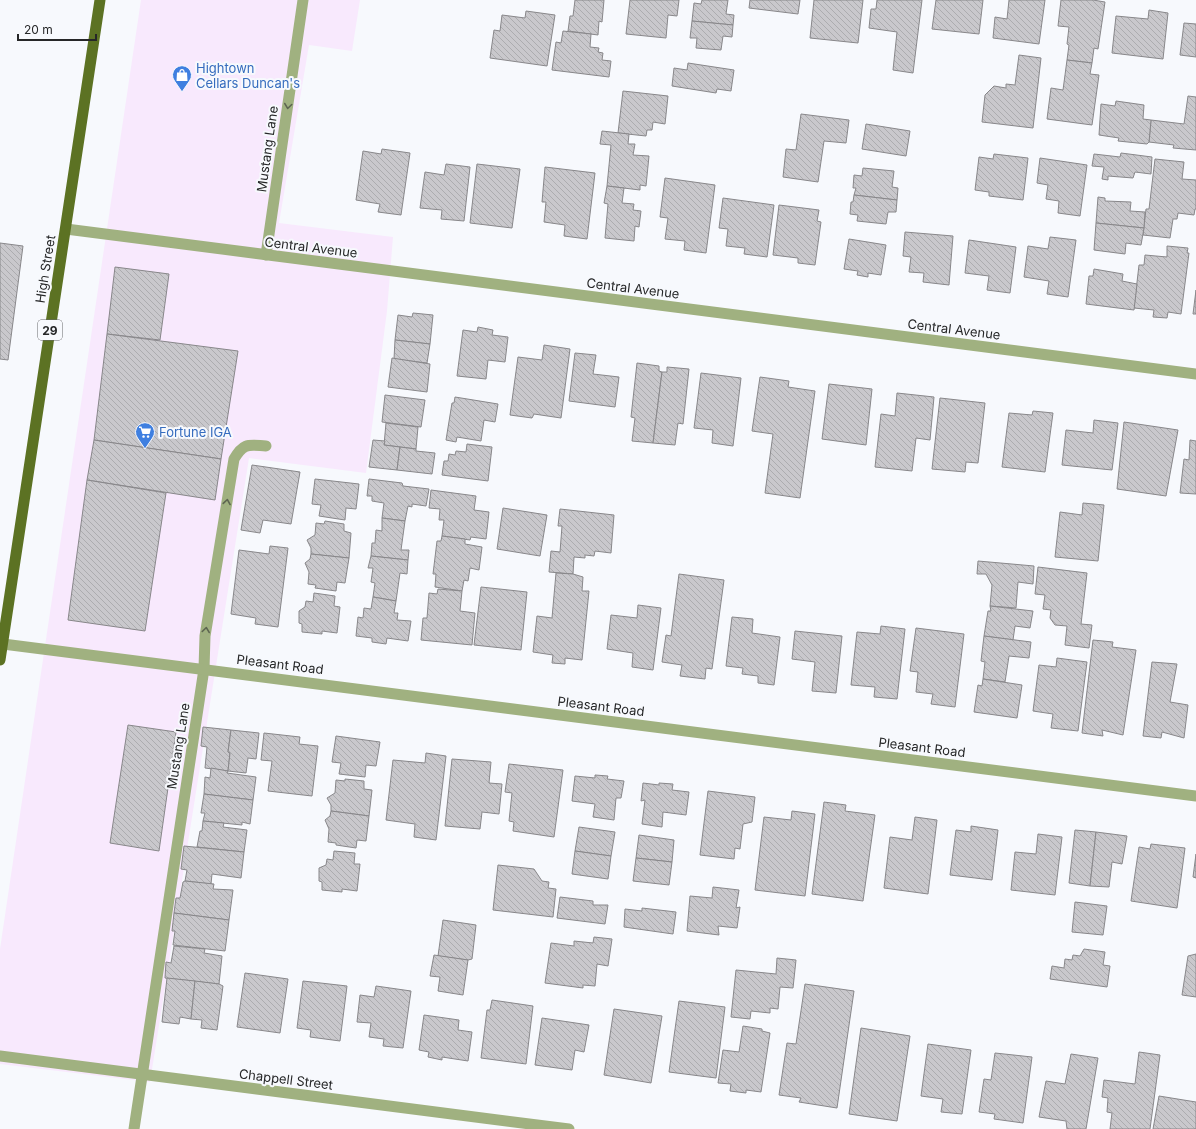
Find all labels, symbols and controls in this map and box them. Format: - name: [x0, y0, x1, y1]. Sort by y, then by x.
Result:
- scale bar: [18, 16, 96, 42]
- text: 20 m: [24, 22, 53, 37]
- place label: Hightown Cellars Duncan's: [196, 60, 300, 91]
- shop icon: Hightown Cellars Duncan's: [171, 64, 193, 92]
- one-way arrow: [284, 103, 293, 109]
- street label: Mustang Lane: [253, 105, 281, 193]
- street label: Central Avenue: [264, 233, 358, 261]
- street label: High Street: [32, 234, 58, 304]
- street label: Central Avenue: [586, 274, 680, 302]
- street label: Central Avenue: [907, 315, 1001, 343]
- road number: 29: [38, 320, 62, 340]
- supermarket icon: Fortune IGA: [134, 421, 156, 449]
- place label: Fortune IGA: [159, 424, 232, 440]
- one-way arrow: [222, 499, 231, 505]
- one-way arrow: [201, 627, 210, 633]
- street label: Pleasant Road: [236, 651, 324, 677]
- street label: Pleasant Road: [557, 693, 645, 719]
- street label: Mustang Lane: [163, 702, 193, 790]
- street label: Pleasant Road: [878, 734, 966, 760]
- street label: Chappell Street: [238, 1065, 334, 1093]

